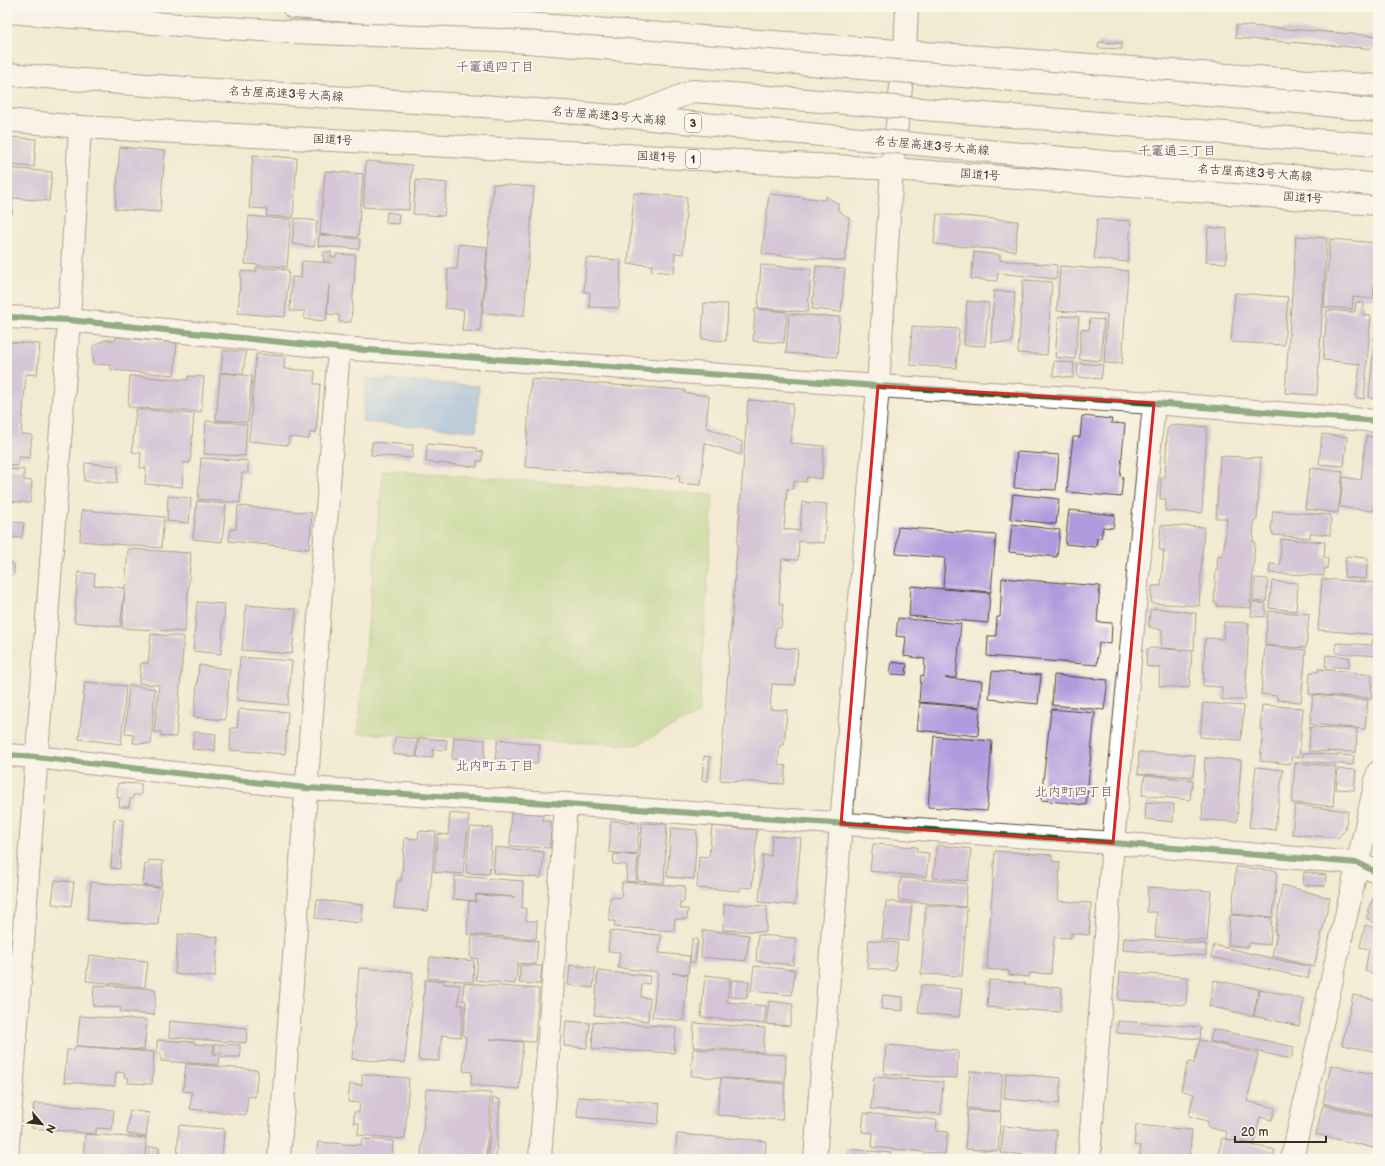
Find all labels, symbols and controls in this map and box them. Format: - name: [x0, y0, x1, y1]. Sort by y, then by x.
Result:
- district label: 千竈通四丁目: [456, 59, 534, 75]
- street label: 名古屋高速3号大高線: [228, 83, 344, 105]
- street label: 名古屋高速3号大高線: [551, 104, 667, 128]
- road number: 3: [685, 114, 701, 132]
- street label: 国道1号: [312, 131, 354, 149]
- street label: 名古屋高速3号大高線: [874, 134, 990, 158]
- district label: 千竈通三丁目: [1138, 143, 1216, 159]
- street label: 国道1号: [636, 148, 678, 166]
- road number: 1: [686, 150, 700, 168]
- street label: 名古屋高速3号大高線: [1197, 161, 1313, 185]
- street label: 国道1号: [959, 166, 1001, 184]
- street label: 国道1号: [1282, 189, 1324, 207]
- district label: 北内町五丁目: [456, 758, 534, 774]
- district label: 北内町四丁目: [1035, 784, 1113, 800]
- north arrow: [22, 1104, 62, 1144]
- scale bar: [1235, 1118, 1326, 1144]
- text: N: [43, 1122, 58, 1135]
- text: 20 m: [1241, 1125, 1268, 1140]

